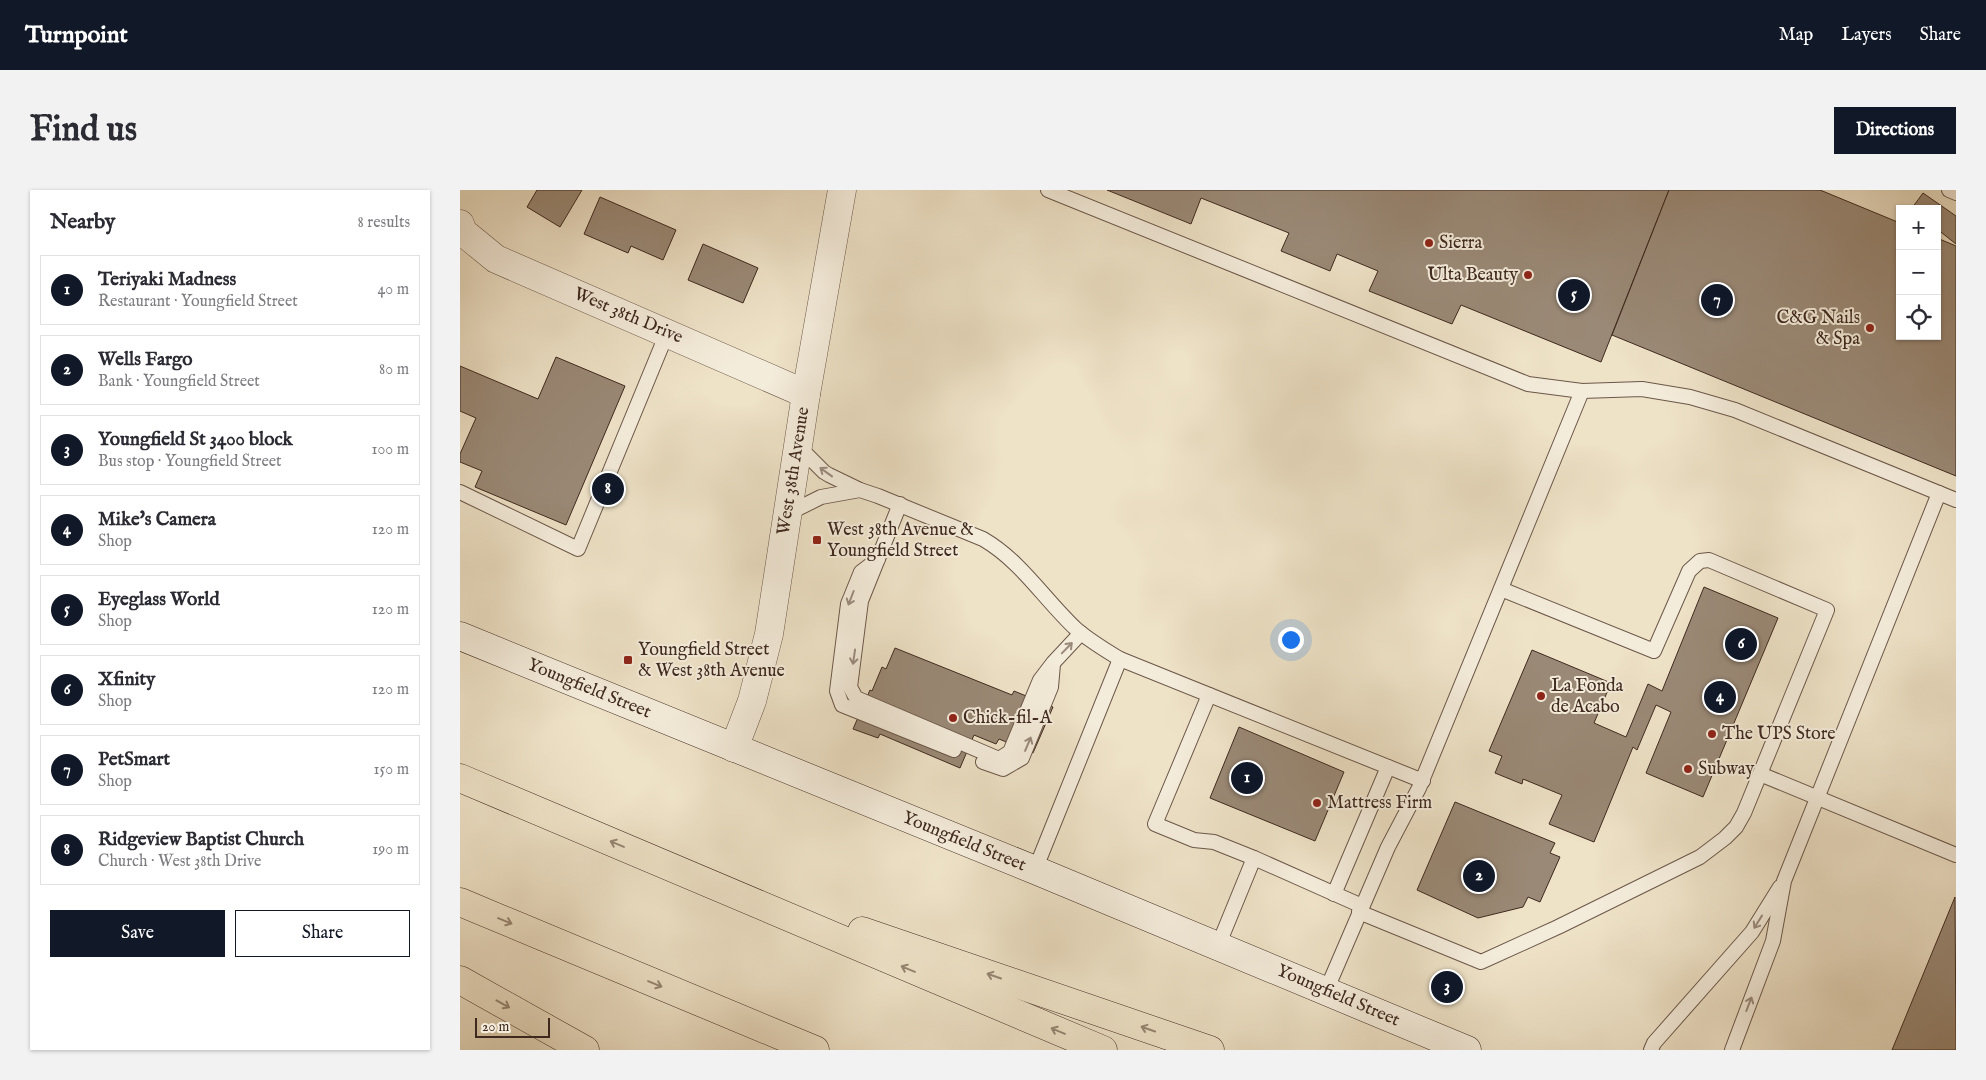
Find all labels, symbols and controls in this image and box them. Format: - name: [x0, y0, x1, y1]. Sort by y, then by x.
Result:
- text: Turnpoint: [25, 20, 128, 51]
- text: Map: [1779, 24, 1813, 47]
- text: Layers: [1841, 24, 1892, 47]
- text: Share: [1920, 24, 1961, 47]
- button: Directions: [1834, 107, 1956, 154]
- text: Find us: [30, 108, 137, 153]
- map controls: [1896, 205, 1941, 340]
- button: +: [1896, 205, 1941, 250]
- text: Nearby: [50, 209, 115, 236]
- text: 8 results: [358, 213, 410, 233]
- place label: Sierra: [1439, 232, 1482, 255]
- marker: Sierra: [1423, 237, 1435, 249]
- button: −: [1896, 250, 1941, 295]
- place label: Ulta Beauty: [1427, 264, 1518, 287]
- text: Teriyaki Madness: [98, 268, 236, 292]
- marker: Ulta Beauty: [1522, 269, 1534, 281]
- pin: 5: [1558, 276, 1590, 314]
- text: 1: [64, 280, 70, 300]
- text: 40 m: [377, 280, 409, 300]
- pin: 7: [1701, 281, 1733, 319]
- street label: West 38th Drive: [570, 283, 686, 349]
- text: Restaurant · Youngfield Street: [98, 292, 298, 312]
- button: locate: [1896, 295, 1941, 340]
- place label: C&G Nails & Spa: [1776, 307, 1860, 351]
- marker: C&G Nails & Spa: [1864, 322, 1876, 334]
- text: Wells Fargo: [98, 348, 193, 372]
- text: 2: [63, 360, 71, 380]
- text: 80 m: [379, 360, 409, 380]
- text: Bank · Youngfield Street: [98, 372, 260, 392]
- street label: West 38th Avenue: [773, 405, 815, 537]
- text: Youngfield St 3400 block: [98, 428, 293, 452]
- text: 3: [64, 440, 70, 460]
- text: 100 m: [372, 440, 409, 460]
- text: Bus stop · Youngfield Street: [98, 452, 282, 472]
- one-way arrow: [819, 467, 833, 477]
- pin: 8: [592, 470, 624, 508]
- text: Mike's Camera: [98, 508, 216, 532]
- place label: West 38th Avenue & Youngfield Street: [827, 519, 974, 563]
- text: 4: [63, 520, 71, 540]
- text: 120 m: [372, 520, 409, 540]
- text: Shop: [98, 532, 132, 552]
- marker: West 38th Avenue & Youngfield Street: [811, 534, 823, 546]
- text: Eyeglass World: [98, 588, 220, 612]
- one-way arrow: [846, 590, 855, 605]
- text: 5: [64, 600, 70, 620]
- text: 120 m: [372, 600, 409, 620]
- text: Shop: [98, 612, 132, 632]
- pin: 6: [1725, 625, 1757, 663]
- your location: [1278, 627, 1304, 653]
- place label: Youngfield Street & West 38th Avenue: [638, 639, 785, 683]
- one-way arrow: [1061, 642, 1073, 654]
- one-way arrow: [849, 648, 859, 664]
- street label: Youngfield Street: [524, 654, 654, 724]
- marker: Youngfield Street & West 38th Avenue: [622, 654, 634, 666]
- text: Xfinity: [98, 668, 155, 692]
- place label: La Fonda de Acabo: [1551, 675, 1624, 719]
- pin: 4: [1704, 678, 1736, 716]
- text: 6: [64, 680, 70, 700]
- text: 120 m: [372, 680, 409, 700]
- marker: La Fonda de Acabo: [1535, 690, 1547, 702]
- text: Shop: [98, 692, 132, 712]
- place label: Chick-fil-A: [963, 707, 1053, 730]
- marker: Chick-fil-A: [947, 712, 959, 724]
- place label: The UPS Store: [1722, 723, 1836, 746]
- marker: The UPS Store: [1706, 728, 1718, 740]
- one-way arrow: [1023, 737, 1033, 752]
- text: PetSmart: [98, 748, 170, 772]
- place label: Subway: [1698, 758, 1754, 781]
- pin: 1: [1231, 759, 1263, 797]
- text: 7: [63, 760, 71, 780]
- text: 150 m: [374, 760, 409, 780]
- marker: Subway: [1682, 763, 1694, 775]
- text: Shop: [98, 772, 132, 792]
- place label: Mattress Firm: [1327, 792, 1432, 815]
- marker: Mattress Firm: [1311, 797, 1323, 809]
- street label: Youngfield Street: [899, 807, 1029, 877]
- text: Ridgeview Baptist Church: [98, 828, 304, 852]
- one-way arrow: [610, 838, 625, 848]
- text: 8: [64, 840, 70, 860]
- text: 190 m: [372, 840, 409, 860]
- text: Church · West 38th Drive: [98, 852, 261, 872]
- pin: 2: [1463, 857, 1495, 895]
- button: Save: [50, 910, 225, 957]
- button: Share: [235, 910, 410, 957]
- one-way arrow: [1753, 914, 1763, 928]
- one-way arrow: [497, 917, 512, 926]
- street label: Youngfield Street: [1273, 960, 1403, 1032]
- one-way arrow: [901, 963, 916, 972]
- pin: 3: [1431, 968, 1463, 1006]
- one-way arrow: [987, 971, 1002, 980]
- one-way arrow: [647, 980, 662, 989]
- one-way arrow: [1745, 997, 1754, 1013]
- one-way arrow: [495, 999, 510, 1009]
- scale bar: [475, 1015, 550, 1038]
- text: 20 m: [482, 1018, 509, 1036]
- one-way arrow: [1140, 1023, 1156, 1033]
- one-way arrow: [1051, 1026, 1066, 1036]

